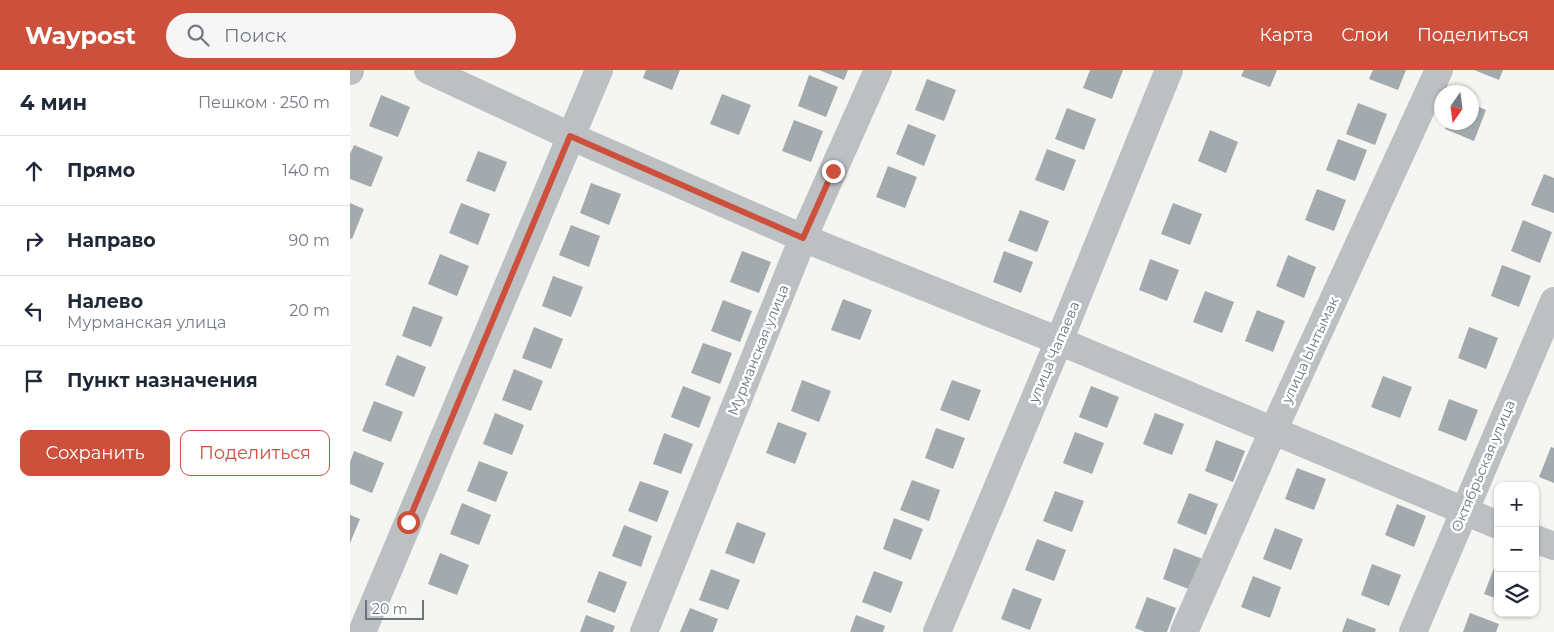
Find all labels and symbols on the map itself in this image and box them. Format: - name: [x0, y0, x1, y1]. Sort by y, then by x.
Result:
- north arrow: [1434, 85, 1479, 130]
- route end: [822, 160, 845, 183]
- street label: Мурманская улица: [724, 282, 792, 418]
- street label: улица Ынтымак: [1277, 294, 1343, 407]
- street label: улица Чапаева: [1024, 299, 1083, 406]
- street label: Октябрьская улица: [1447, 397, 1519, 535]
- route start: [397, 511, 420, 534]
- scale bar: [365, 597, 424, 620]

